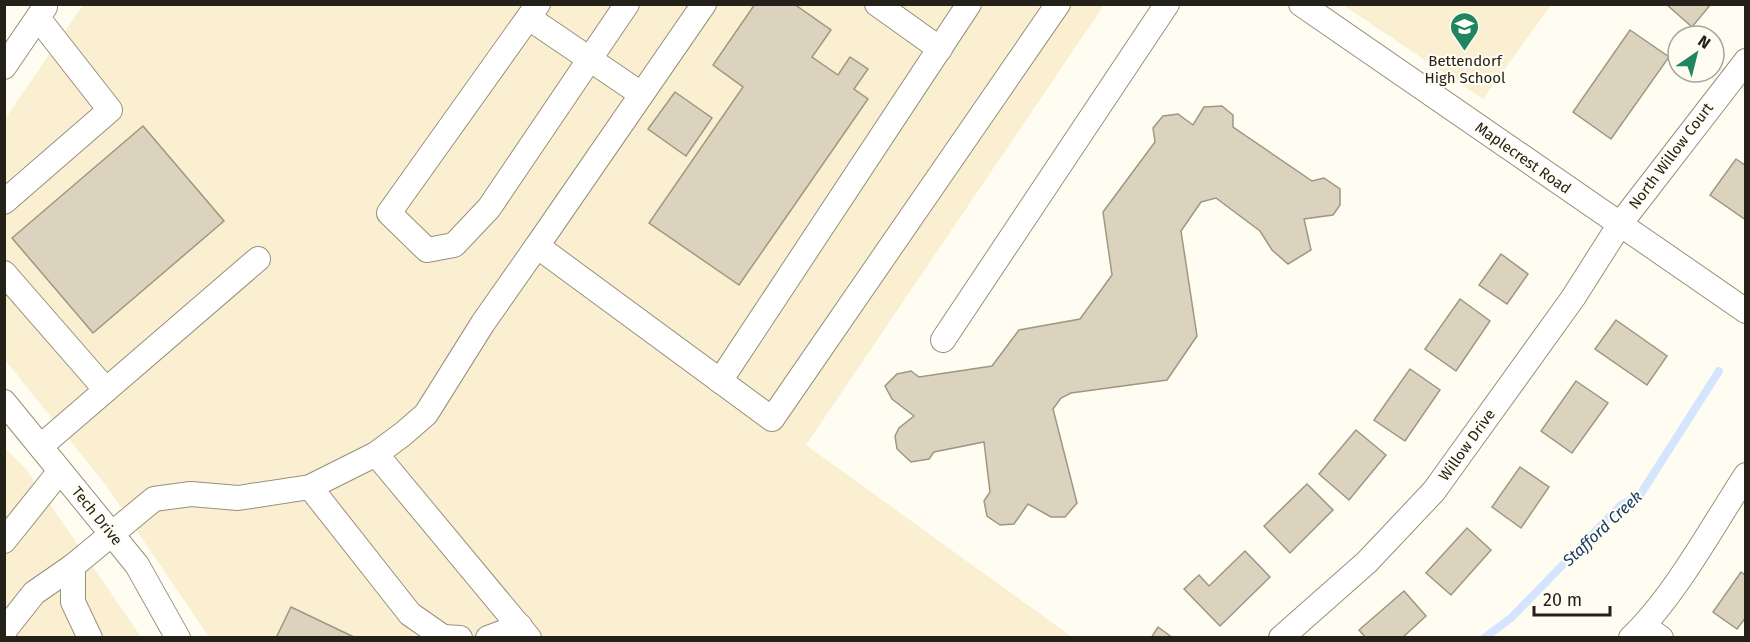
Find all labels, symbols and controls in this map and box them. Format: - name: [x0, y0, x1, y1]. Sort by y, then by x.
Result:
- school or university icon: Bettendorf High School: [1449, 10, 1481, 52]
- north arrow: [1666, 24, 1726, 84]
- text: N: [1695, 31, 1714, 53]
- place label: Bettendorf High School: [1424, 52, 1506, 87]
- street label: North Willow Court: [1625, 99, 1717, 213]
- street label: Maplecrest Road: [1472, 118, 1574, 198]
- street label: Willow Drive: [1435, 406, 1499, 484]
- street label: Tech Drive: [68, 483, 126, 549]
- water label: Stafford Creek: [1558, 487, 1646, 571]
- scale bar: [1534, 579, 1610, 617]
- text: 20 m: [1543, 589, 1582, 611]

